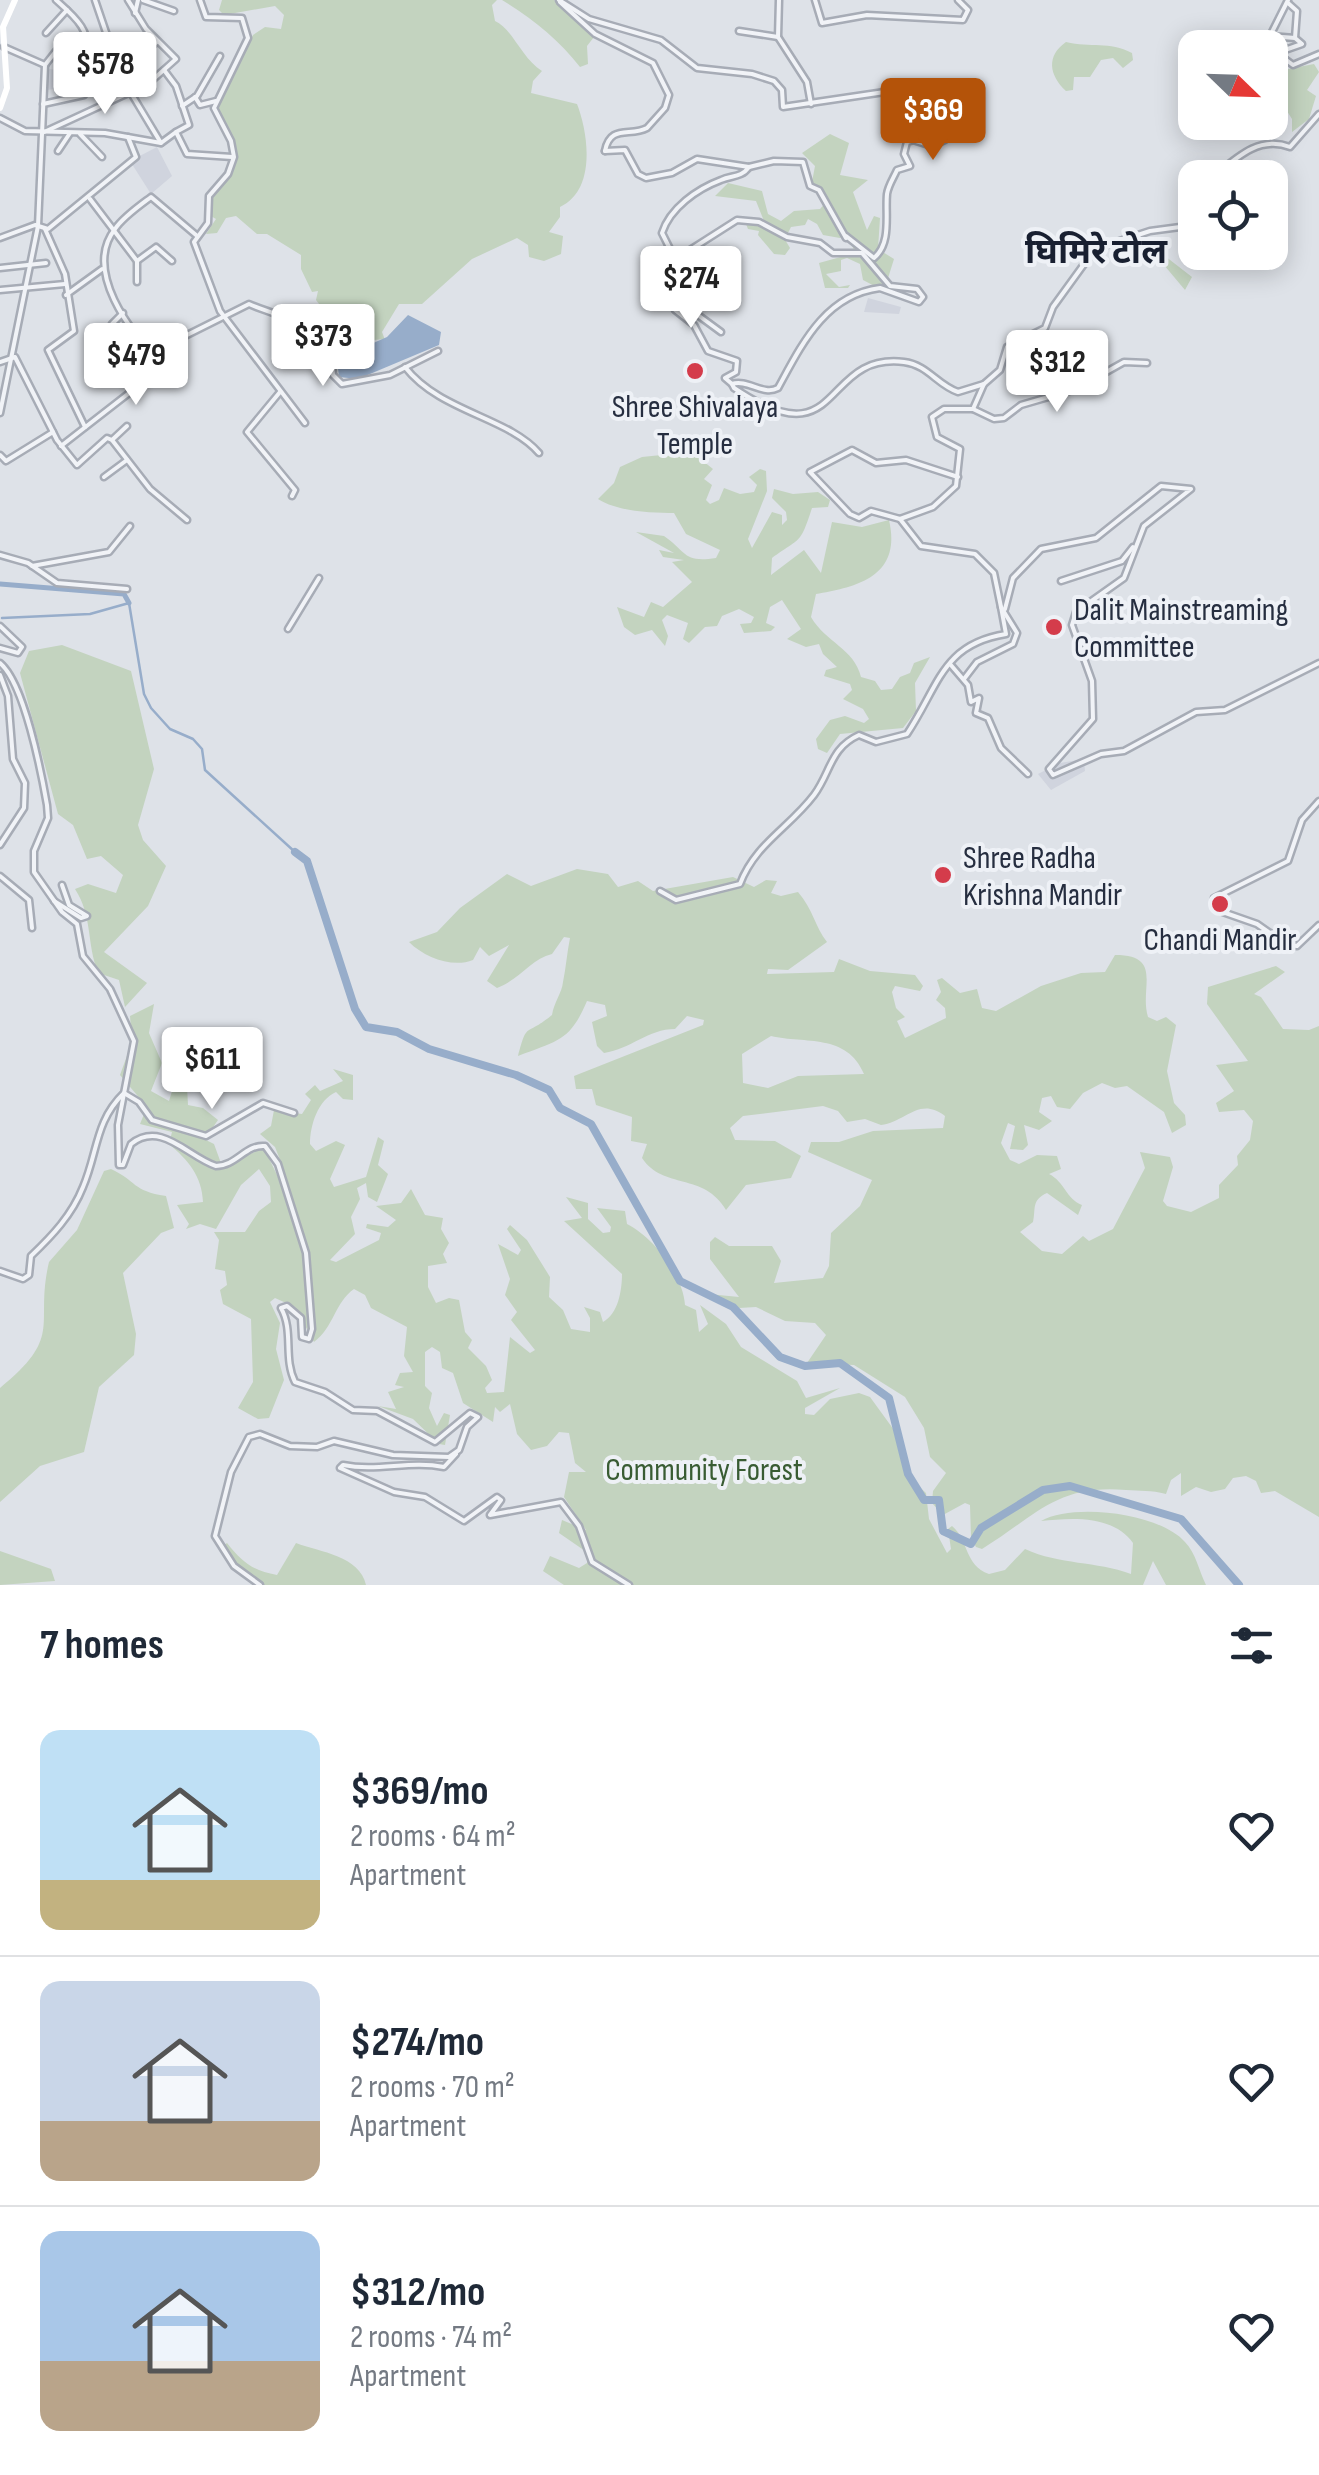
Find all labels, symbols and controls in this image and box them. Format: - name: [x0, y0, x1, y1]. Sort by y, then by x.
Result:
- north arrow: [1178, 30, 1288, 140]
- map controls: [1178, 30, 1288, 270]
- pin: $578: [46, 32, 164, 117]
- text: $578: [75, 45, 135, 84]
- pin: $369: [874, 78, 992, 163]
- text: $369: [903, 91, 963, 130]
- button: locate: [1178, 160, 1288, 270]
- district label: घिमिरे टोल: [1025, 231, 1168, 274]
- pin: $274: [632, 246, 750, 331]
- text: $274: [662, 259, 720, 298]
- pin: $373: [264, 304, 382, 389]
- text: $373: [293, 317, 353, 356]
- pin: $479: [77, 323, 195, 408]
- pin: $312: [998, 330, 1116, 415]
- text: $479: [106, 336, 166, 375]
- text: $312: [1028, 343, 1086, 382]
- marker: Shree Shivalaya Temple: [684, 360, 706, 382]
- place label: Shree Shivalaya Temple: [612, 388, 778, 464]
- place label: Dalit Mainstreaming Committee: [1074, 591, 1288, 667]
- marker: Dalit Mainstreaming Committee: [1043, 616, 1065, 638]
- place label: Shree Radha Krishna Mandir: [963, 839, 1122, 915]
- marker: Shree Radha Krishna Mandir: [932, 864, 954, 886]
- marker: Chandi Mandir: [1209, 893, 1231, 915]
- place label: Chandi Mandir: [1143, 921, 1297, 960]
- pin: $611: [153, 1027, 271, 1112]
- text: $611: [184, 1040, 240, 1079]
- park label: Community Forest: [605, 1451, 803, 1490]
- icon: filters: [1224, 1618, 1279, 1673]
- text: 7 homes: [40, 1620, 164, 1671]
- text: $369/mo: [350, 1766, 489, 1817]
- icon: home: [120, 1770, 240, 1890]
- icon: heart: [1224, 1803, 1279, 1858]
- text: 2 rooms · 64 m²: [350, 1817, 516, 1856]
- text: Apartment: [350, 1856, 466, 1895]
- text: $274/mo: [350, 2017, 484, 2068]
- icon: home: [120, 2021, 240, 2141]
- icon: heart: [1224, 2054, 1279, 2109]
- text: 2 rooms · 70 m²: [350, 2068, 515, 2107]
- text: Apartment: [350, 2107, 466, 2146]
- text: $312/mo: [350, 2267, 485, 2318]
- icon: home: [120, 2271, 240, 2391]
- icon: heart: [1224, 2304, 1279, 2359]
- text: 2 rooms · 74 m²: [350, 2318, 512, 2357]
- text: Apartment: [350, 2357, 466, 2396]

